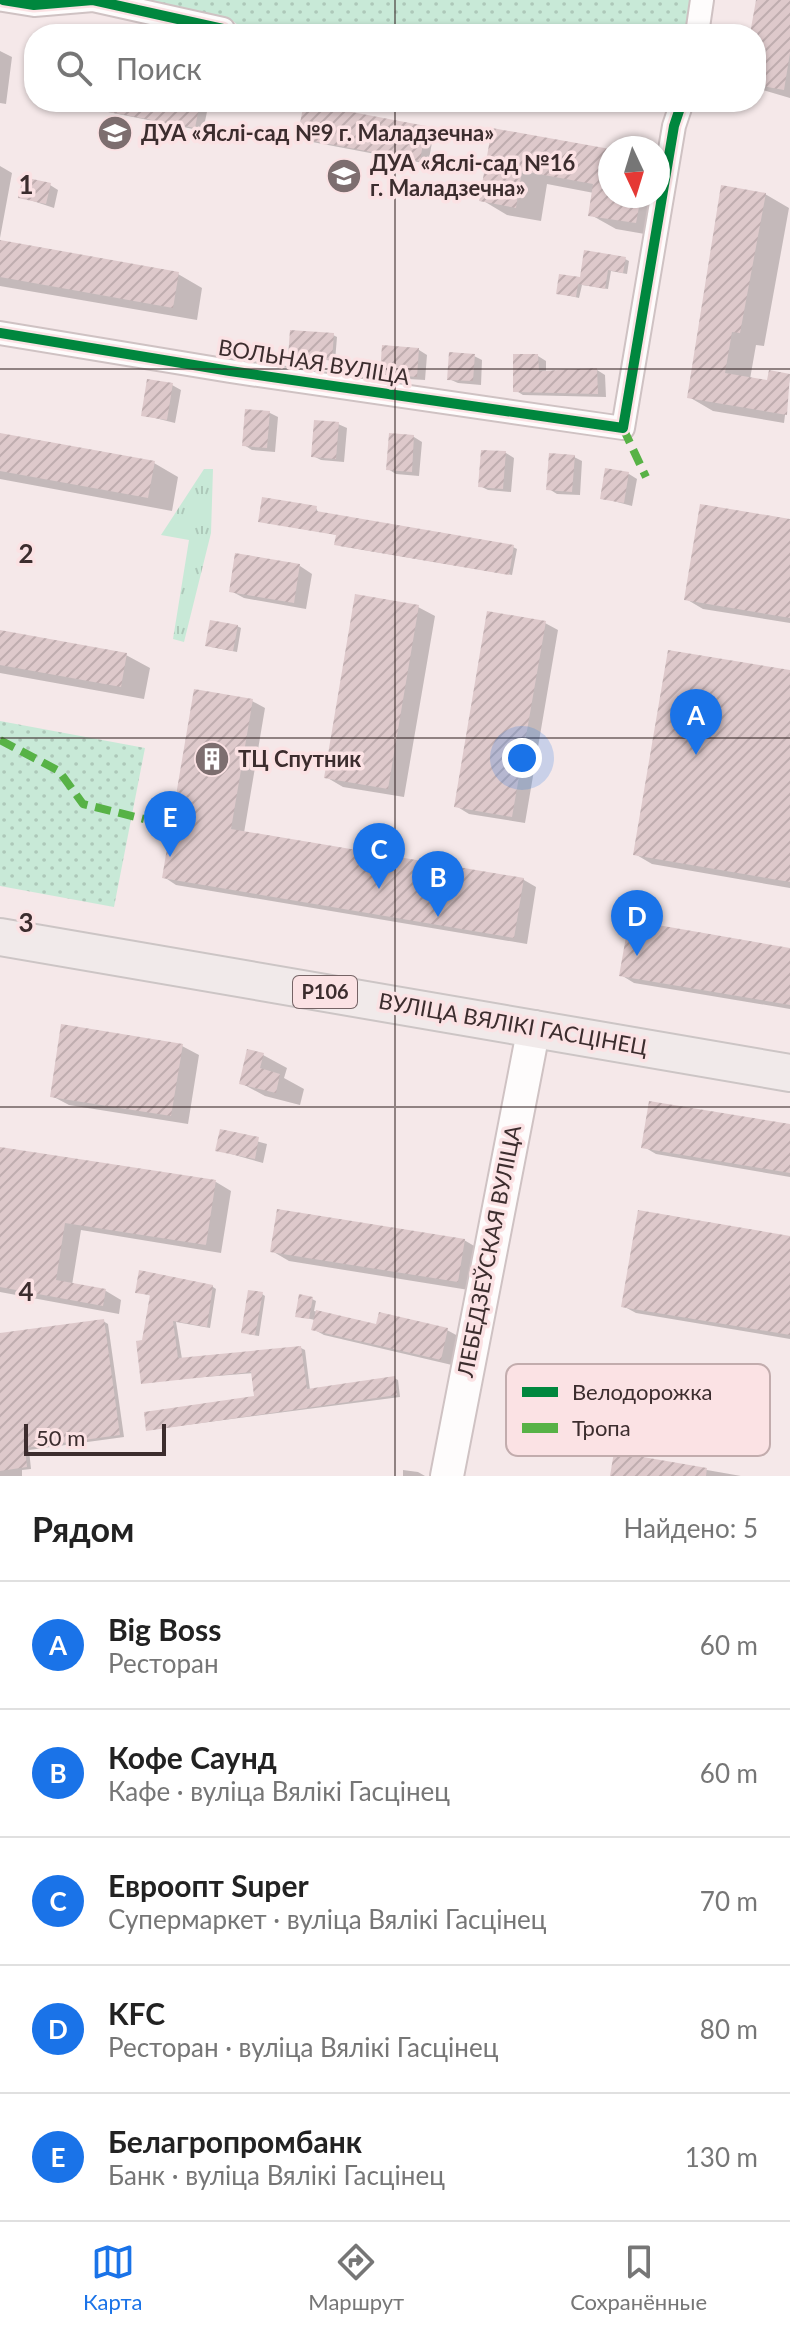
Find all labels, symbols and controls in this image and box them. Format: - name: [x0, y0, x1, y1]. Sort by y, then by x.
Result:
- search box: [24, 24, 766, 112]
- icon: search: [52, 46, 96, 90]
- text: Поиск: [116, 50, 202, 86]
- school or university icon: ДУА «Яслі-сад №9 г. Маладзечна»: [96, 114, 134, 152]
- place label: ДУА «Яслі-сад №9 г. Маладзечна»: [141, 119, 494, 146]
- north arrow: [598, 136, 670, 208]
- place label: ДУА «Яслі-сад №16 г. Маладзечна»: [370, 149, 575, 201]
- school or university icon: ДУА «Яслі-сад №16 г. Маладзечна»: [325, 157, 363, 195]
- text: 1: [18, 168, 34, 200]
- street label: ВОЛЬНАЯ ВУЛІЦА: [217, 333, 412, 390]
- text: 2: [18, 537, 34, 569]
- pin: A: [670, 689, 722, 755]
- your location: [502, 738, 542, 778]
- building icon: ТЦ Спутник: [193, 740, 231, 778]
- place label: ТЦ Спутник: [238, 745, 361, 772]
- pin: E: [144, 791, 196, 857]
- pin: C: [353, 823, 405, 889]
- pin: B: [412, 851, 464, 917]
- pin: D: [611, 890, 663, 956]
- text: 3: [18, 906, 34, 938]
- road number: Р106: [293, 976, 357, 1008]
- street label: ВУЛІЦА ВЯЛІКІ ГАСЦІНЕЦ: [377, 987, 650, 1060]
- street label: ЛЕБЕДЗЕЎСКАЯ ВУЛІЦА: [451, 1123, 526, 1380]
- text: 4: [18, 1275, 34, 1307]
- legend: [506, 1364, 770, 1456]
- text: Велодорожка: [572, 1378, 712, 1405]
- text: Тропа: [572, 1414, 631, 1441]
- scale bar: [24, 1420, 166, 1456]
- text: 50 m: [36, 1424, 85, 1451]
- text: Рядом: [32, 1508, 134, 1549]
- text: Найдено: 5: [623, 1512, 758, 1544]
- text: Big Boss: [108, 1611, 221, 1647]
- text: A: [49, 1629, 67, 1661]
- text: 60 m: [700, 1629, 758, 1661]
- text: Ресторан: [108, 1647, 219, 1679]
- text: Кофе Саунд: [108, 1739, 277, 1775]
- text: B: [49, 1757, 67, 1789]
- text: 60 m: [700, 1757, 758, 1789]
- text: Кафе · вуліца Вялікі Гасцінец: [108, 1775, 450, 1807]
- text: Евроопт Super: [108, 1867, 309, 1903]
- text: C: [49, 1885, 67, 1917]
- text: 70 m: [700, 1885, 758, 1917]
- text: Супермаркет · вуліца Вялікі Гасцінец: [108, 1903, 547, 1935]
- text: KFC: [108, 1995, 165, 2031]
- text: D: [48, 2013, 68, 2045]
- text: 80 m: [700, 2013, 758, 2045]
- text: Ресторан · вуліца Вялікі Гасцінец: [108, 2031, 498, 2063]
- text: Белагропромбанк: [108, 2123, 362, 2159]
- text: E: [51, 2141, 65, 2173]
- text: 130 m: [685, 2141, 758, 2173]
- text: Банк · вуліца Вялікі Гасцінец: [108, 2159, 445, 2191]
- tab: Карта: [83, 2240, 142, 2315]
- tab: Маршрут: [308, 2240, 404, 2315]
- tab: Сохранённые: [570, 2240, 707, 2315]

